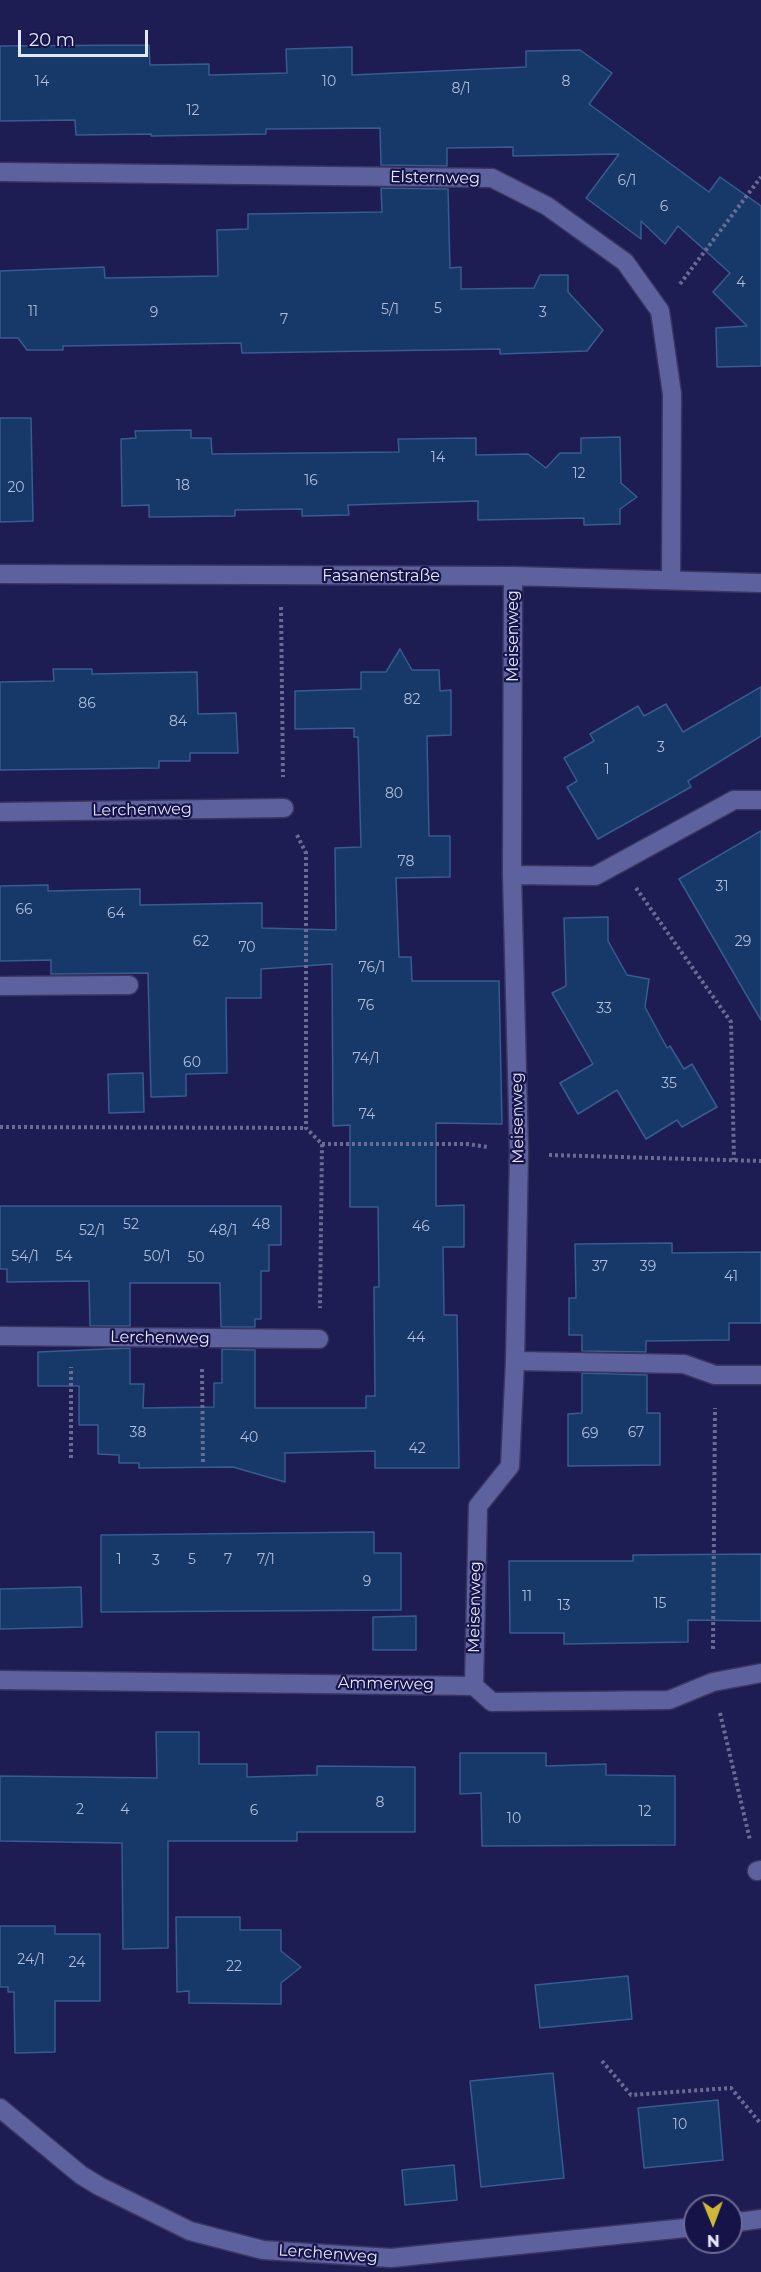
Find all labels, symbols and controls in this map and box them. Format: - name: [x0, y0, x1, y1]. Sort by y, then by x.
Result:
- scale bar: [21, 18, 152, 56]
- text: 20 m: [29, 29, 75, 51]
- house number: 14: [35, 74, 49, 90]
- house number: 10: [322, 74, 336, 90]
- house number: 8: [562, 74, 570, 90]
- house number: 8/1: [451, 81, 471, 97]
- house number: 12: [186, 103, 200, 119]
- street label: Elsternweg: [390, 168, 480, 188]
- house number: 6/1: [618, 173, 636, 189]
- house number: 6: [660, 199, 668, 215]
- house number: 4: [736, 275, 746, 291]
- house number: 5: [434, 301, 442, 317]
- house number: 5/1: [381, 302, 399, 318]
- house number: 11: [28, 304, 38, 320]
- house number: 9: [150, 305, 158, 321]
- house number: 3: [539, 305, 547, 321]
- house number: 7: [280, 312, 288, 328]
- house number: 14: [431, 450, 445, 466]
- house number: 12: [572, 466, 586, 482]
- house number: 16: [304, 473, 318, 489]
- house number: 18: [176, 478, 190, 494]
- house number: 20: [7, 480, 25, 496]
- street label: Fasanenstraße: [322, 566, 440, 586]
- street label: Meisenweg: [503, 590, 523, 682]
- house number: 82: [404, 692, 420, 708]
- house number: 86: [78, 696, 96, 712]
- house number: 84: [169, 714, 187, 730]
- house number: 3: [657, 740, 665, 756]
- house number: 1: [604, 762, 610, 778]
- house number: 80: [385, 786, 403, 802]
- street label: Lerchenweg: [92, 800, 192, 820]
- house number: 78: [398, 854, 414, 870]
- house number: 31: [716, 879, 728, 895]
- house number: 66: [15, 902, 33, 918]
- house number: 64: [107, 906, 125, 922]
- house number: 62: [193, 934, 209, 950]
- house number: 29: [735, 934, 751, 950]
- house number: 70: [238, 940, 256, 956]
- house number: 76/1: [359, 960, 385, 976]
- house number: 76: [358, 998, 374, 1014]
- house number: 33: [596, 1001, 612, 1017]
- house number: 74/1: [352, 1051, 380, 1067]
- house number: 60: [183, 1055, 201, 1071]
- street label: Meisenweg: [508, 1072, 528, 1164]
- house number: 35: [661, 1076, 677, 1092]
- house number: 74: [359, 1107, 375, 1123]
- house number: 52: [123, 1217, 139, 1233]
- house number: 48: [252, 1217, 270, 1233]
- house number: 46: [412, 1219, 430, 1235]
- house number: 52/1: [79, 1223, 105, 1239]
- house number: 48/1: [209, 1223, 237, 1239]
- house number: 54/1: [11, 1249, 39, 1265]
- house number: 54: [55, 1249, 73, 1265]
- house number: 50/1: [143, 1249, 171, 1265]
- house number: 50: [187, 1250, 205, 1266]
- house number: 37: [592, 1259, 608, 1275]
- house number: 39: [640, 1259, 656, 1275]
- house number: 41: [724, 1269, 738, 1285]
- street label: Lerchenweg: [110, 1328, 210, 1348]
- house number: 44: [407, 1330, 425, 1346]
- house number: 38: [130, 1425, 146, 1441]
- house number: 67: [628, 1425, 644, 1441]
- house number: 69: [581, 1426, 599, 1442]
- house number: 40: [240, 1430, 258, 1446]
- house number: 42: [408, 1441, 426, 1457]
- house number: 1: [116, 1552, 122, 1568]
- house number: 5: [188, 1552, 196, 1568]
- house number: 7: [224, 1552, 232, 1568]
- house number: 7/1: [257, 1552, 275, 1568]
- house number: 3: [152, 1553, 160, 1569]
- street label: Meisenweg: [465, 1561, 485, 1653]
- house number: 9: [363, 1574, 371, 1590]
- house number: 11: [522, 1589, 532, 1605]
- house number: 15: [654, 1596, 666, 1612]
- house number: 13: [558, 1598, 570, 1614]
- street label: Ammerweg: [338, 1674, 434, 1694]
- house number: 8: [376, 1795, 384, 1811]
- house number: 2: [76, 1802, 84, 1818]
- house number: 4: [120, 1802, 130, 1818]
- house number: 6: [250, 1803, 258, 1819]
- house number: 12: [638, 1804, 652, 1820]
- house number: 10: [507, 1811, 521, 1827]
- house number: 24/1: [17, 1952, 45, 1968]
- house number: 24: [69, 1955, 85, 1971]
- house number: 22: [226, 1959, 242, 1975]
- house number: 10: [673, 2117, 687, 2133]
- north arrow: [683, 2194, 743, 2254]
- text: N: [707, 2231, 720, 2250]
- street label: Lerchenweg: [278, 2241, 378, 2267]

